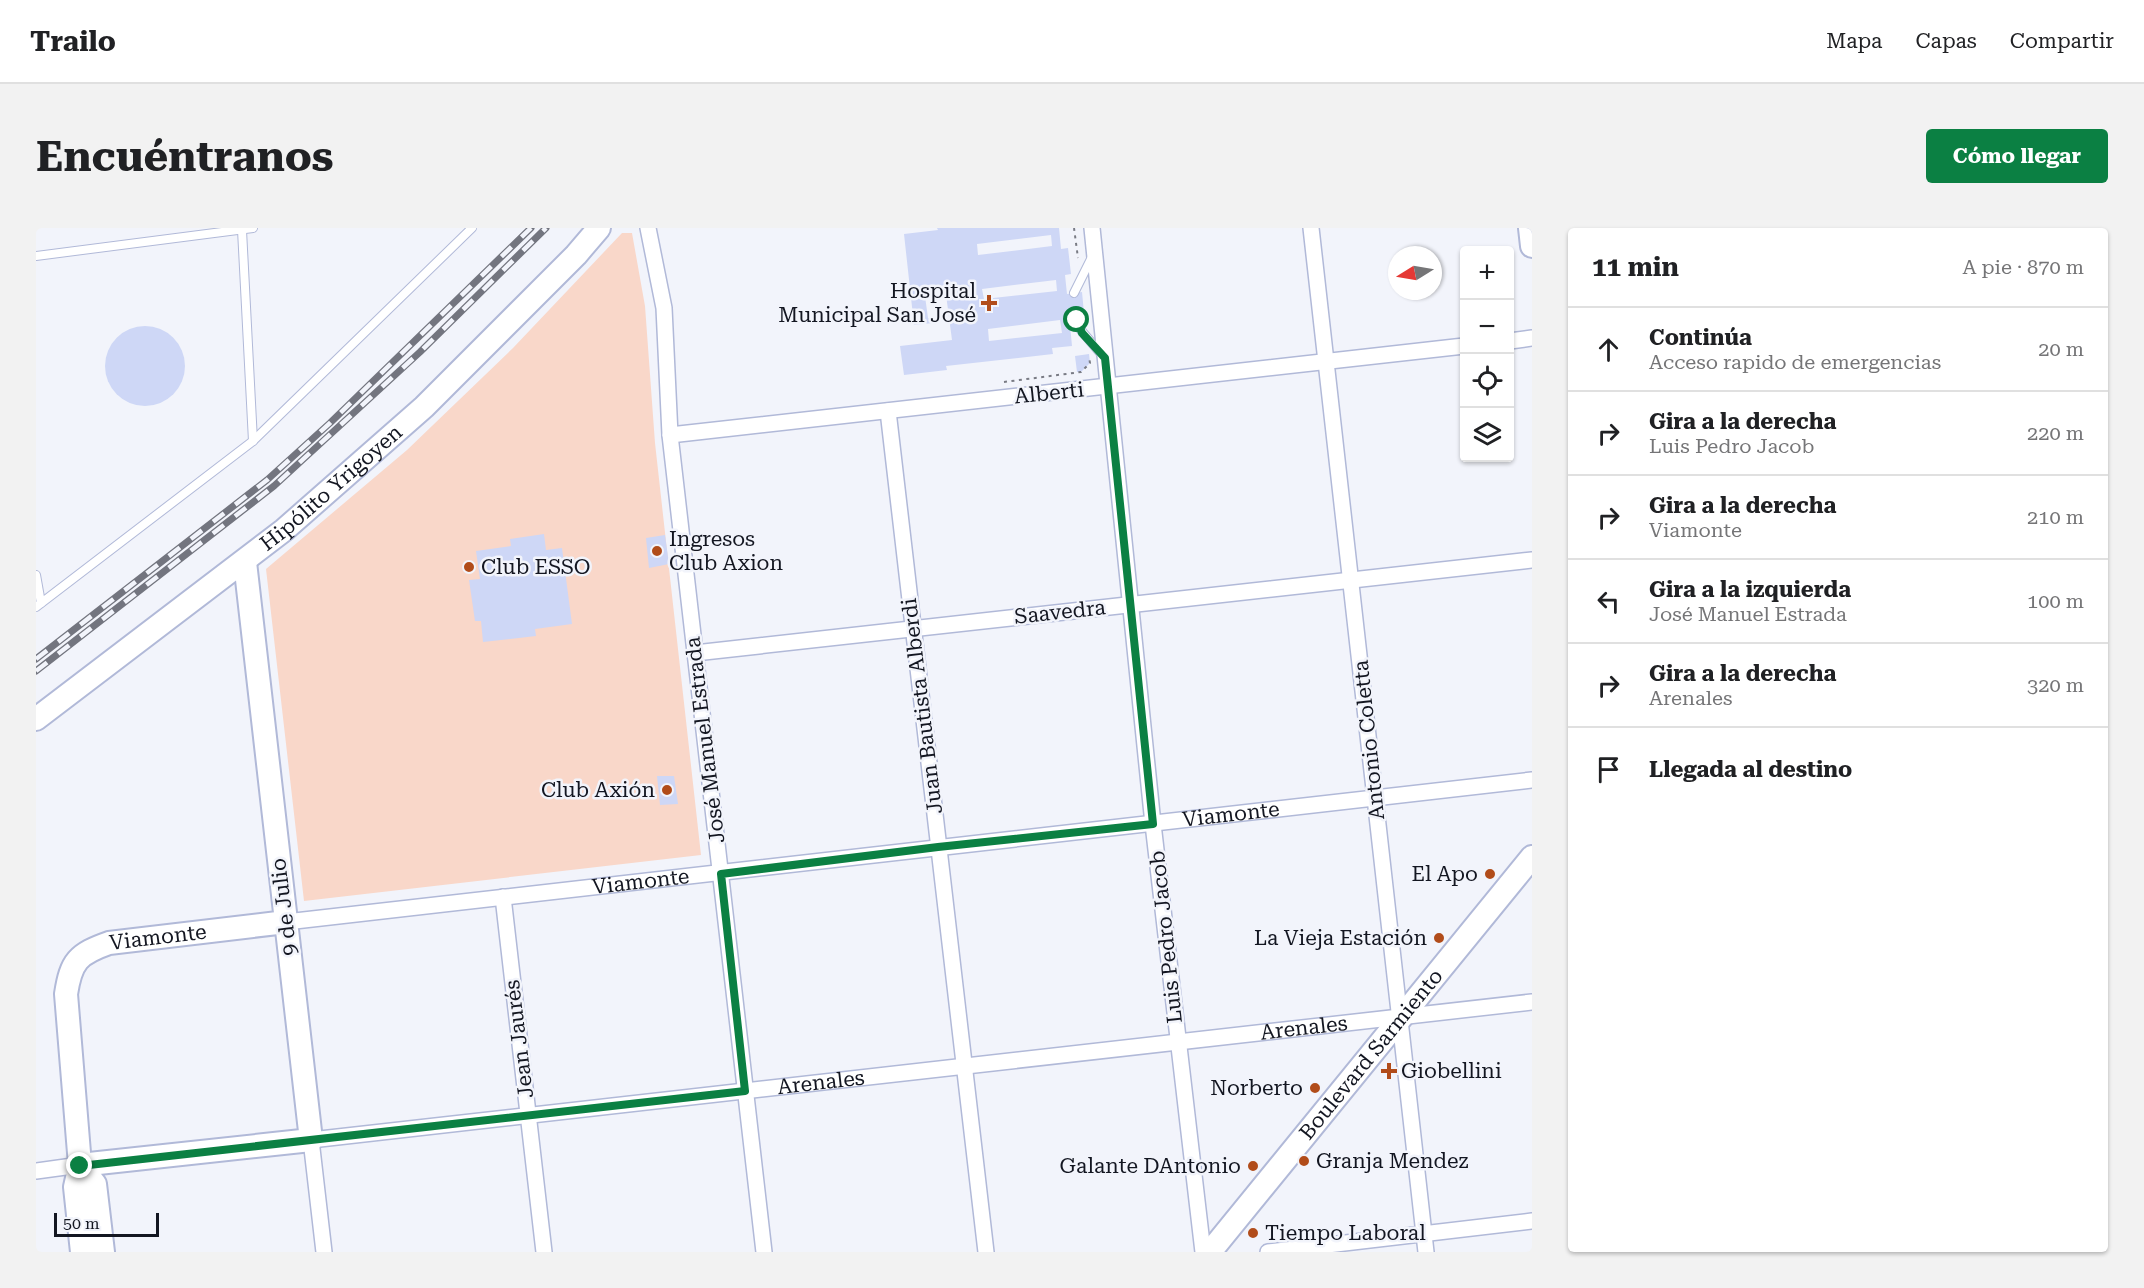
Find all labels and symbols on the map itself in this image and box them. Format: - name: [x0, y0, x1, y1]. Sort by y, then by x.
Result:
- north arrow: [1388, 246, 1442, 300]
- place label: Hospital Municipal San José: [778, 279, 976, 327]
- marker: Hospital Municipal San José: [980, 294, 998, 312]
- route start: [1063, 306, 1089, 332]
- street label: Alberti: [1013, 377, 1085, 409]
- street label: Hipólito Yrigoyen: [256, 420, 407, 556]
- place label: Ingresos Club Axion: [669, 527, 783, 575]
- marker: Ingresos Club Axion: [650, 544, 664, 558]
- place label: Club ESSO: [481, 555, 590, 579]
- marker: Club ESSO: [462, 560, 476, 574]
- street label: Saavedra: [1013, 595, 1108, 629]
- street label: Juan Bautista Alberdi: [897, 596, 947, 815]
- street label: José Manuel Estrada: [680, 635, 730, 845]
- street label: Antonio Coletta: [1349, 658, 1389, 821]
- place label: Club Axión: [541, 778, 655, 802]
- marker: Club Axión: [660, 783, 674, 797]
- street label: Viamonte: [1181, 797, 1281, 832]
- street label: Luis Pedro Jacob: [1145, 849, 1187, 1025]
- street label: 9 de Julio: [266, 857, 302, 957]
- place label: El Apo: [1412, 862, 1478, 886]
- street label: Viamonte: [591, 864, 691, 899]
- marker: El Apo: [1483, 867, 1497, 881]
- street label: Viamonte: [108, 920, 208, 955]
- place label: La Vieja Estación: [1254, 926, 1427, 950]
- marker: La Vieja Estación: [1432, 931, 1446, 945]
- street label: Boulevard Sarmiento: [1295, 964, 1448, 1145]
- street label: Jean Jaurés: [500, 979, 538, 1099]
- street label: Arenales: [1259, 1011, 1349, 1045]
- place label: Giobellini: [1401, 1059, 1502, 1083]
- marker: Giobellini: [1382, 1064, 1396, 1078]
- street label: Arenales: [776, 1066, 866, 1099]
- place label: Norberto: [1210, 1076, 1303, 1100]
- marker: Norberto: [1308, 1081, 1322, 1095]
- place label: Granja Mendez: [1316, 1149, 1468, 1173]
- route end: [66, 1152, 92, 1178]
- place label: Galante DAntonio: [1059, 1154, 1241, 1178]
- marker: Granja Mendez: [1297, 1154, 1311, 1168]
- marker: Galante DAntonio: [1246, 1159, 1260, 1173]
- scale bar: [54, 1210, 159, 1238]
- place label: Tiempo Laboral: [1265, 1221, 1426, 1245]
- marker: Tiempo Laboral: [1246, 1226, 1260, 1240]

